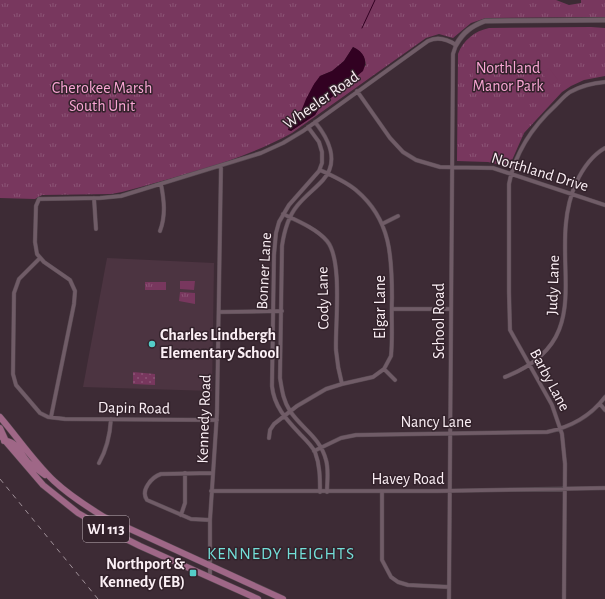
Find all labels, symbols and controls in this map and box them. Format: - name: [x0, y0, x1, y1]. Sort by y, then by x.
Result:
- park label: Northland Manor Park: [472, 60, 544, 94]
- street label: Wheeler Road: [280, 68, 362, 132]
- park label: Cherokee Marsh South Unit: [52, 80, 152, 114]
- street label: Northland Drive: [490, 150, 590, 194]
- street label: Bonner Lane: [254, 232, 274, 310]
- street label: Judy Lane: [544, 255, 563, 315]
- street label: Cody Lane: [314, 266, 333, 330]
- street label: Elgar Lane: [372, 275, 388, 339]
- street label: School Road: [431, 283, 447, 359]
- place label: Charles Lindbergh Elementary School: [160, 327, 280, 362]
- marker: Charles Lindbergh Elementary School: [147, 339, 157, 349]
- street label: Barby Lane: [526, 346, 573, 414]
- street label: Kennedy Road: [194, 374, 215, 464]
- street label: Dapin Road: [98, 399, 170, 417]
- street label: Nancy Lane: [400, 414, 472, 431]
- street label: Havey Road: [371, 471, 445, 488]
- road number: WI 113: [83, 516, 129, 542]
- district label: KENNEDY HEIGHTS: [207, 545, 355, 562]
- place label: Northport & Kennedy (EB): [99, 556, 186, 591]
- marker: Northport & Kennedy (EB): [188, 568, 198, 578]

